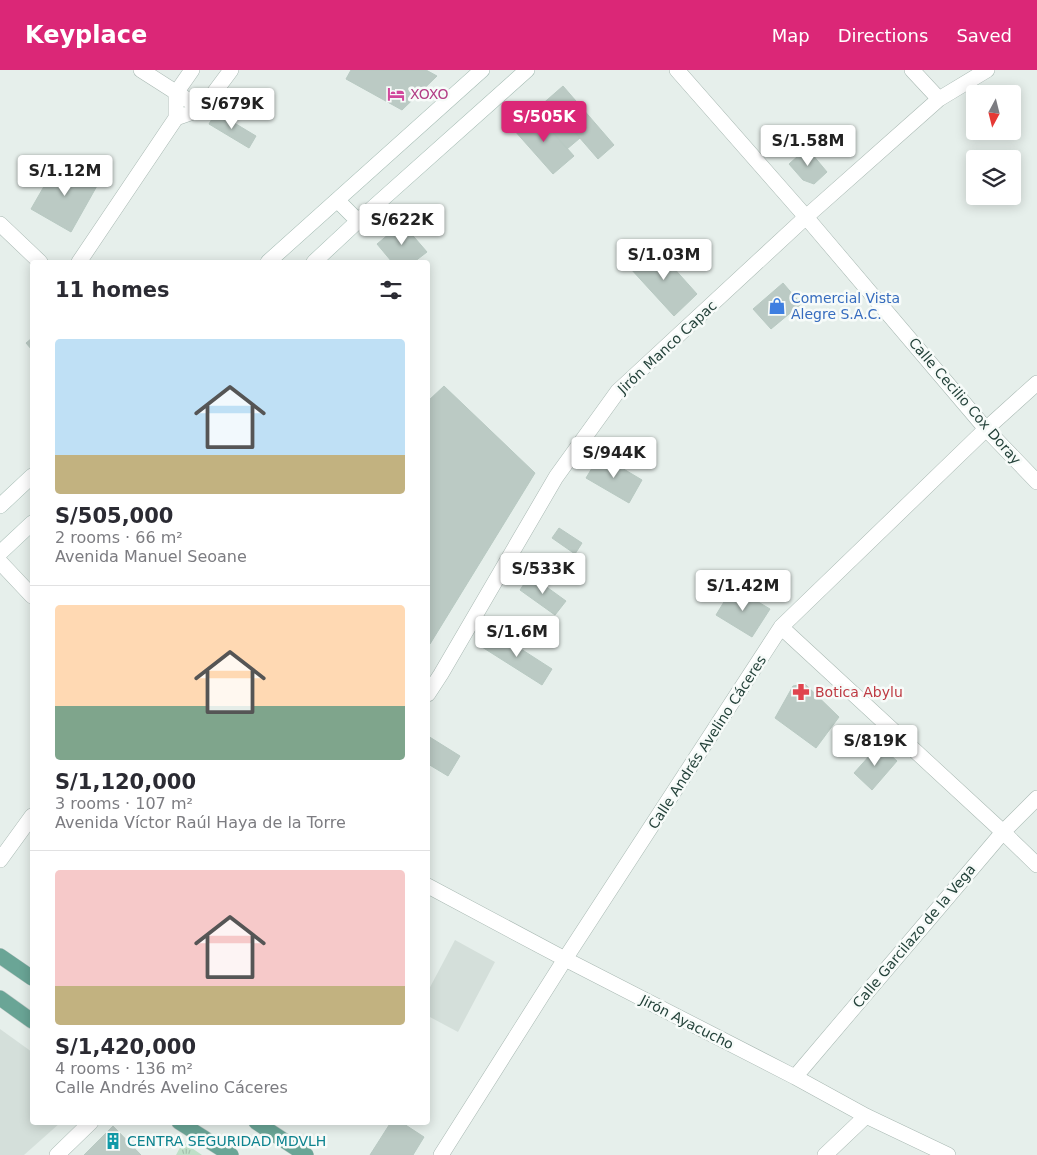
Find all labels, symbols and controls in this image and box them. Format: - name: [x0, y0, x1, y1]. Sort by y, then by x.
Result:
- text: Keyplace: [25, 21, 147, 49]
- text: Map: [772, 25, 810, 46]
- text: Directions: [838, 25, 928, 46]
- text: Saved: [956, 25, 1012, 46]
- hotel icon: XOXO: [386, 84, 406, 104]
- north arrow: [966, 85, 1021, 140]
- map controls: [966, 85, 1021, 205]
- place label: XOXO: [410, 86, 449, 102]
- pin: S/679K: [191, 88, 273, 130]
- text: S/679K: [200, 94, 264, 113]
- pin: S/505K: [503, 100, 585, 143]
- text: S/505K: [512, 107, 576, 126]
- pin: S/1.58M: [762, 124, 854, 167]
- text: S/1.58M: [772, 131, 844, 150]
- button: layers: [966, 150, 1021, 205]
- pin: S/1.12M: [19, 154, 111, 197]
- text: S/1.12M: [29, 161, 101, 180]
- pin: S/622K: [361, 204, 443, 246]
- text: S/622K: [370, 210, 434, 229]
- pin: S/1.03M: [618, 238, 710, 281]
- text: S/1.03M: [628, 245, 700, 264]
- icon: filters: [377, 276, 405, 304]
- text: 11 homes: [55, 278, 170, 302]
- place label: Comercial Vista Alegre S.A.C.: [791, 290, 900, 322]
- shop icon: Comercial Vista Alegre S.A.C.: [767, 296, 787, 316]
- street label: Jirón Manco Capac: [614, 297, 720, 398]
- street label: Calle Cecilio Cox Doray: [906, 334, 1024, 468]
- icon: home: [185, 372, 275, 462]
- pin: S/944K: [573, 436, 655, 479]
- text: S/944K: [582, 443, 646, 462]
- text: S/505,000: [55, 504, 173, 528]
- text: 2 rooms · 66 m²: [55, 528, 183, 547]
- text: Avenida Manuel Seoane: [55, 547, 247, 566]
- pin: S/533K: [502, 552, 584, 595]
- text: S/533K: [511, 559, 575, 578]
- pin: S/1.42M: [697, 570, 789, 612]
- text: S/1.42M: [707, 576, 779, 595]
- pin: S/1.6M: [476, 616, 558, 658]
- text: S/1.6M: [486, 622, 548, 641]
- icon: home: [185, 637, 275, 727]
- street label: Calle Andrés Avelino Cáceres: [645, 652, 769, 832]
- pharmacy icon: Botica Abylu: [791, 682, 811, 702]
- place label: Botica Abylu: [815, 684, 903, 700]
- pin: S/819K: [834, 724, 916, 767]
- text: S/819K: [843, 731, 907, 750]
- text: S/1,120,000: [55, 770, 196, 794]
- text: 3 rooms · 107 m²: [55, 794, 193, 813]
- text: Avenida Víctor Raúl Haya de la Torre: [55, 813, 346, 832]
- street label: Calle Garcilazo de la Vega: [849, 861, 979, 1011]
- icon: home: [185, 902, 275, 992]
- street label: Jirón Ayacucho: [637, 991, 736, 1052]
- text: S/1,420,000: [55, 1035, 196, 1059]
- text: 4 rooms · 136 m²: [55, 1059, 193, 1078]
- text: Calle Andrés Avelino Cáceres: [55, 1078, 288, 1097]
- building icon: CENTRA SEGURIDAD MDVLH: [103, 1131, 123, 1151]
- place label: CENTRA SEGURIDAD MDVLH: [127, 1133, 326, 1149]

